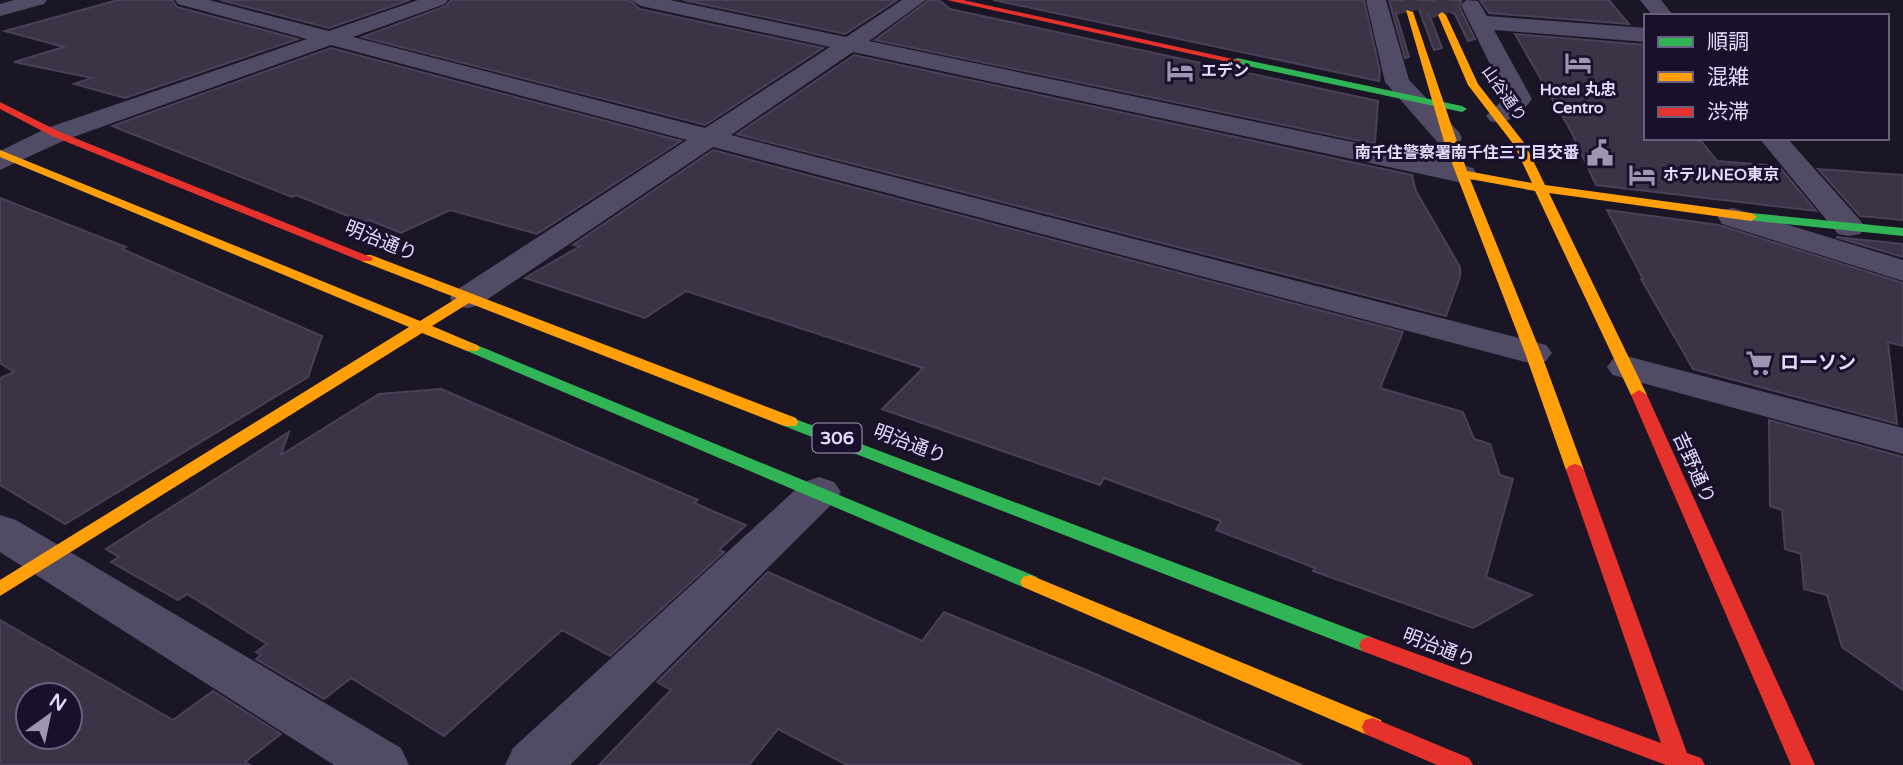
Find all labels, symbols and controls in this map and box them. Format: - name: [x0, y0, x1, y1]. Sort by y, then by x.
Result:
- legend: [1644, 14, 1889, 140]
- text: 順調: [1707, 30, 1749, 55]
- hotel icon: Hotel 丸忠 Centro: [1563, 48, 1593, 78]
- hotel icon: エデン: [1165, 56, 1195, 86]
- place label: エデン: [1201, 61, 1249, 81]
- street label: 山谷通り: [1477, 62, 1531, 126]
- text: 混雑: [1707, 65, 1749, 90]
- place label: Hotel 丸忠 Centro: [1540, 80, 1616, 118]
- text: 渋滞: [1707, 100, 1749, 125]
- public building icon: 南千住警察署南千住三丁目交番: [1585, 138, 1615, 168]
- place label: 南千住警察署南千住三丁目交番: [1355, 143, 1579, 163]
- hotel icon: ホテルNEO東京: [1627, 160, 1657, 190]
- place label: ホテルNEO東京: [1663, 165, 1779, 185]
- street label: 明治通り: [342, 217, 420, 265]
- supermarket icon: ローソン: [1744, 348, 1774, 378]
- place label: ローソン: [1780, 352, 1856, 374]
- street label: 明治通り: [871, 420, 949, 468]
- road number: 306: [812, 424, 862, 452]
- street label: 吉野通り: [1668, 429, 1720, 507]
- street label: 明治通り: [1400, 624, 1478, 672]
- north arrow: [14, 681, 84, 751]
- text: N: [45, 689, 70, 716]

